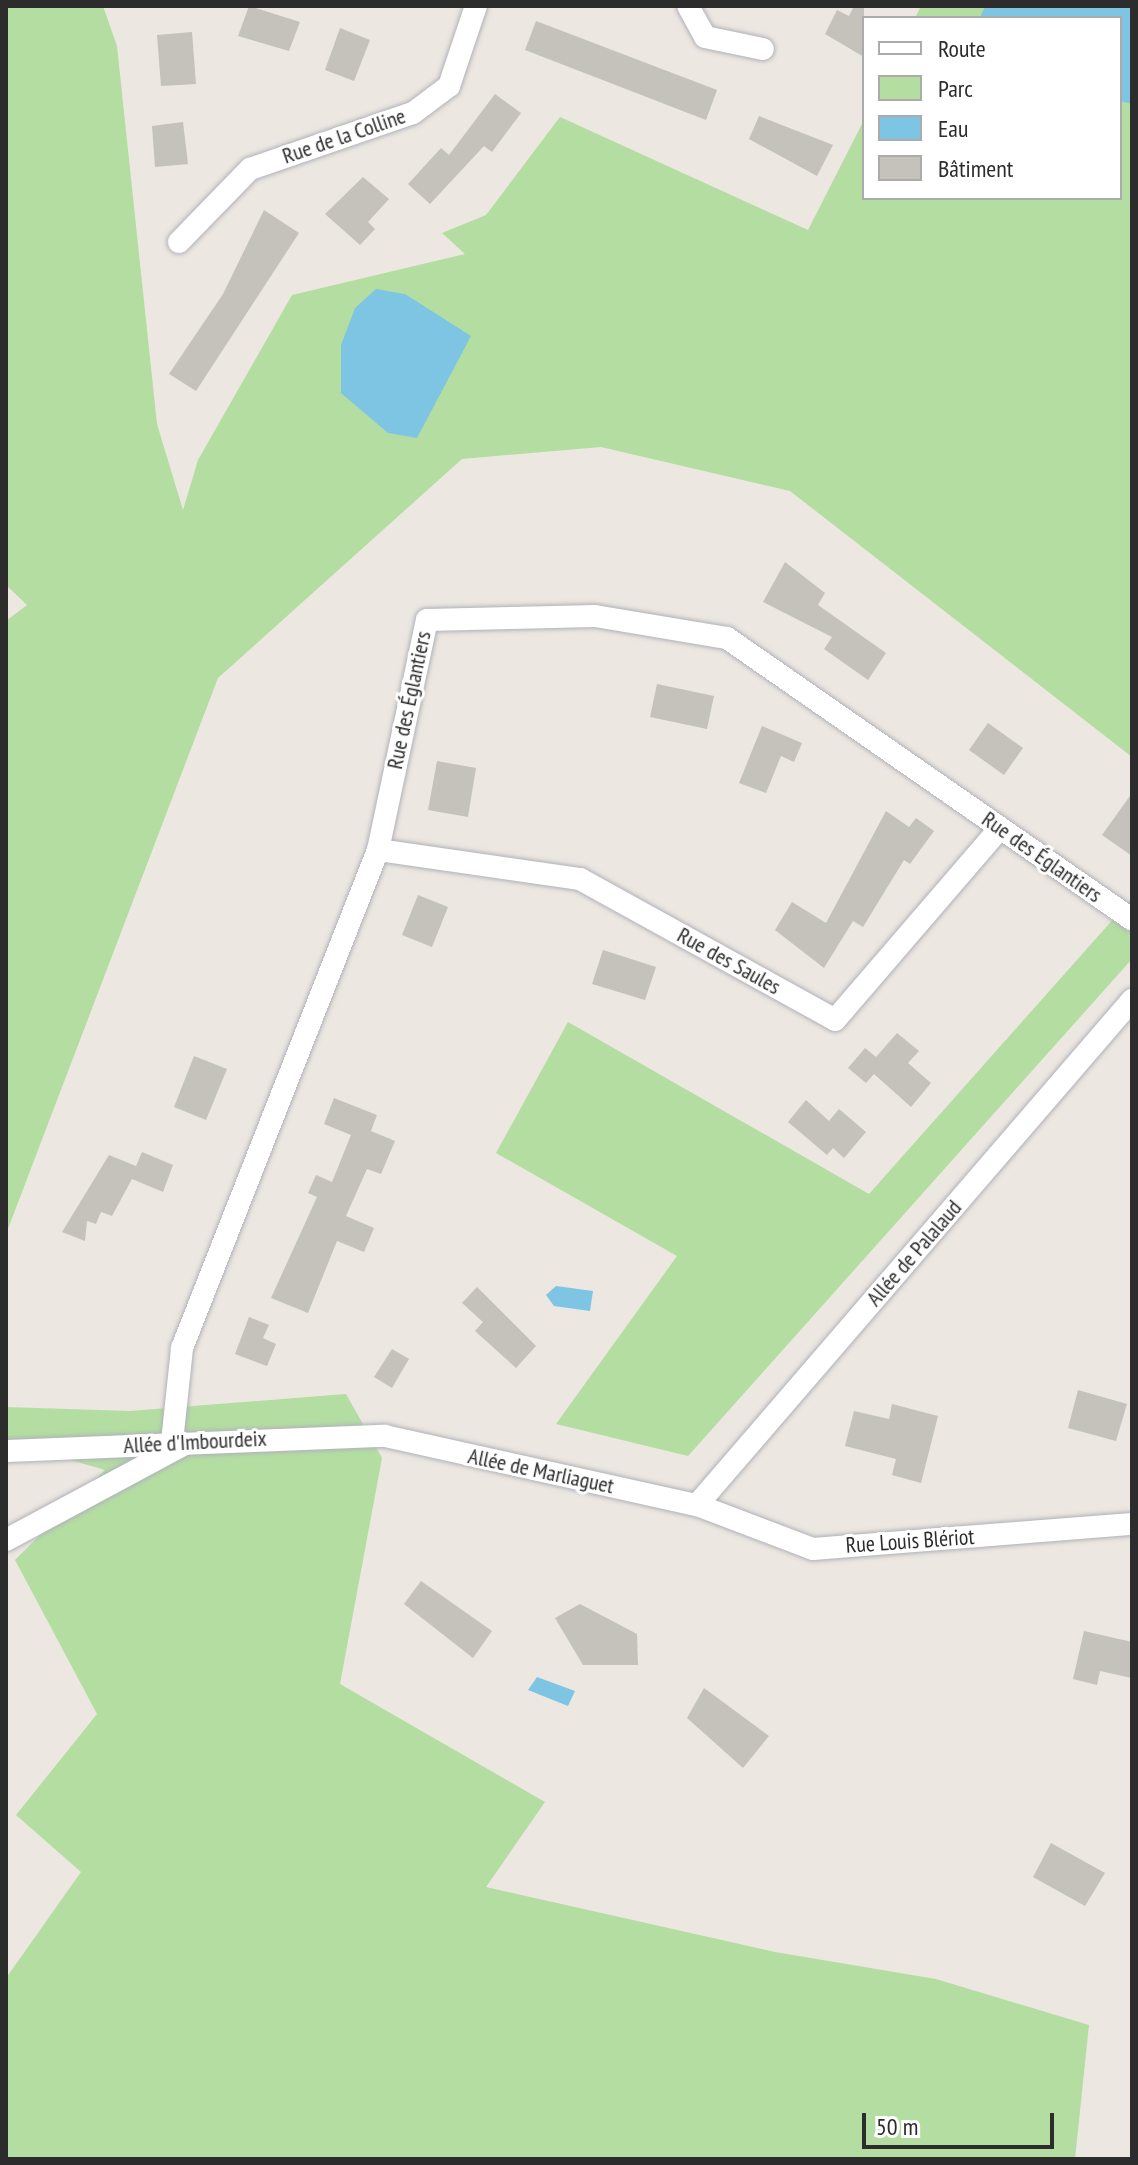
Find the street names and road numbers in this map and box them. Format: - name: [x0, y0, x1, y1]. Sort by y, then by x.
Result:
- street label: Rue de la Colline: [279, 103, 409, 169]
- street label: Rue des Églantiers: [381, 629, 437, 771]
- street label: Rue des Églantiers: [977, 806, 1107, 908]
- street label: Rue des Saules: [673, 922, 785, 1000]
- street label: Allée de Palalaud: [861, 1195, 967, 1311]
- street label: Allée d'Imbourdeix: [123, 1425, 267, 1459]
- street label: Allée de Marliaguet: [466, 1443, 616, 1499]
- street label: Rue Louis Blériot: [845, 1523, 975, 1559]

